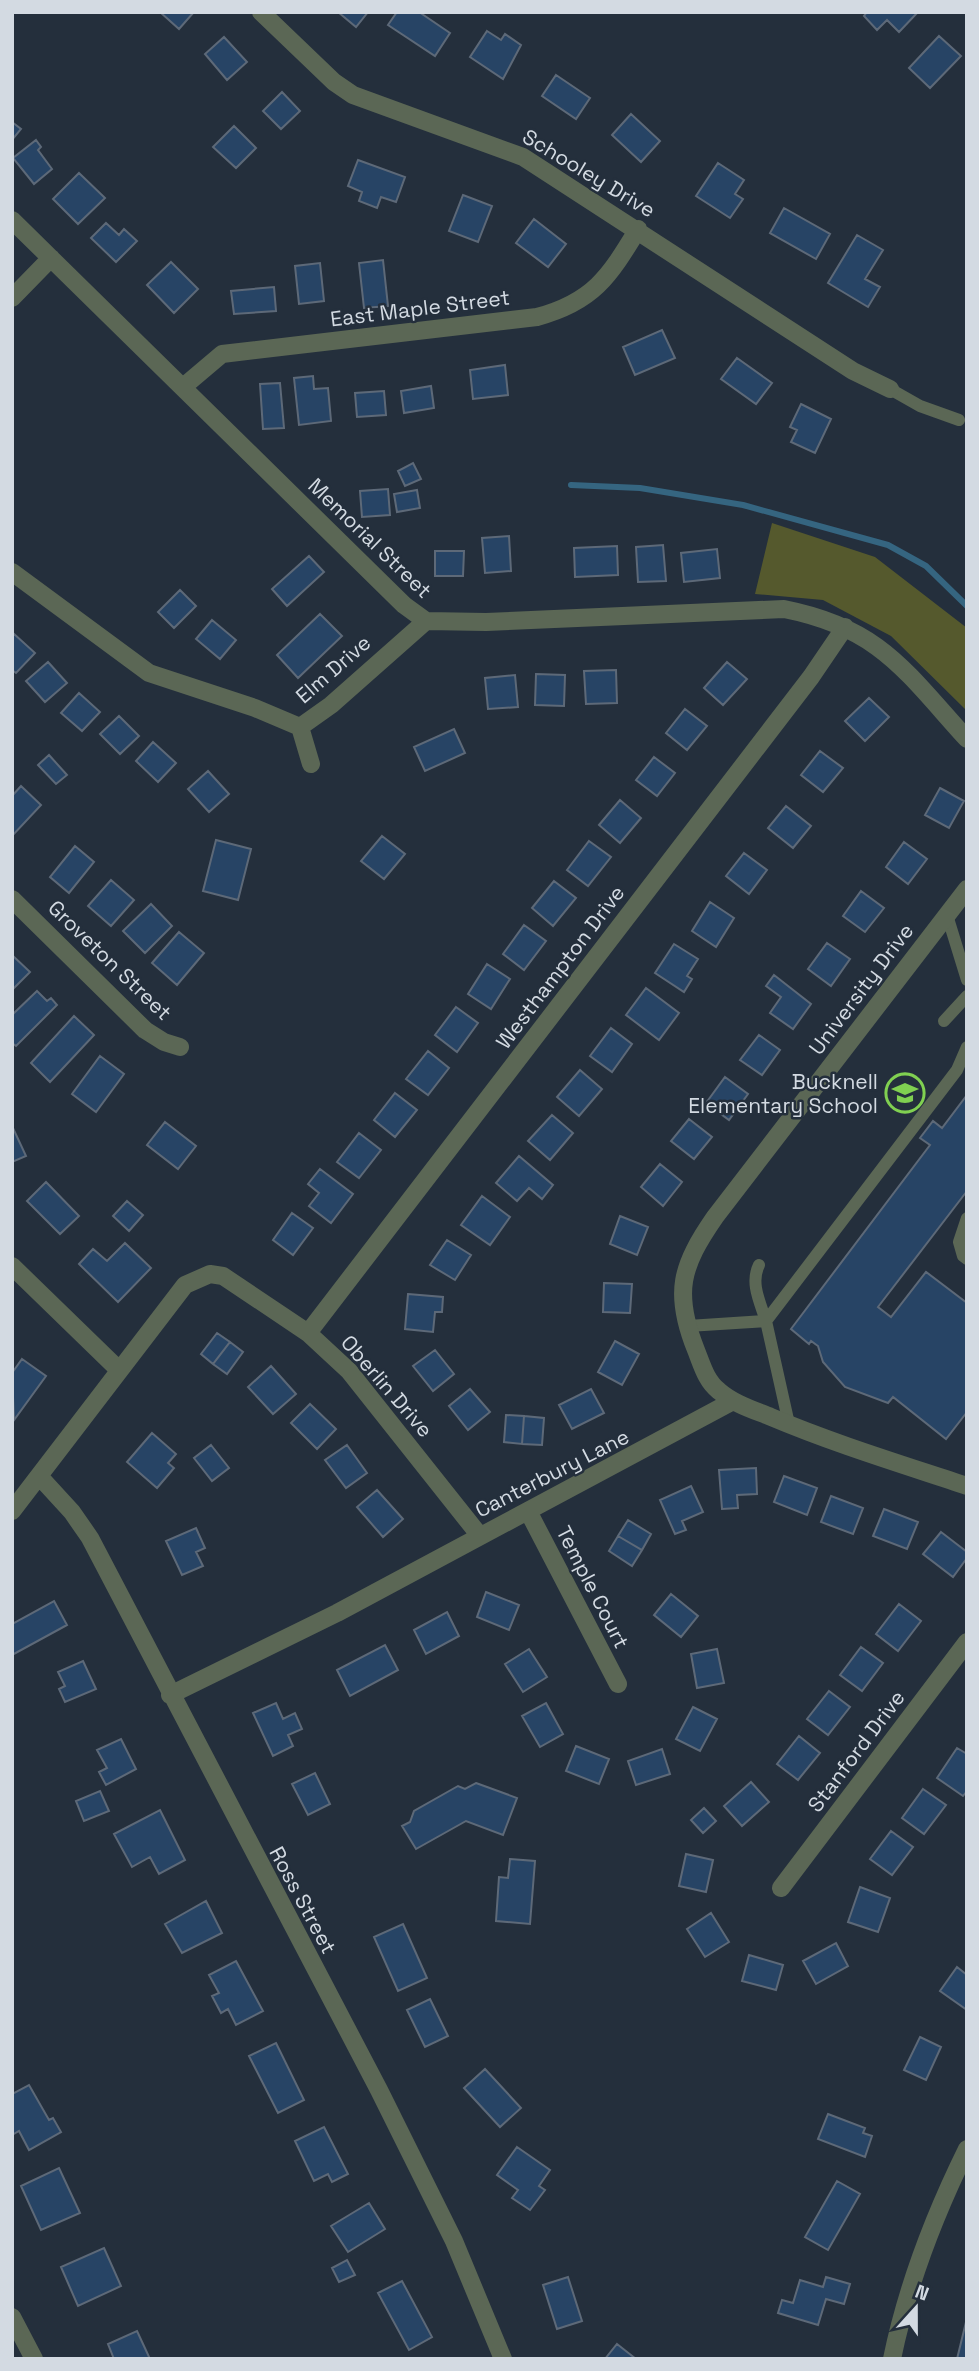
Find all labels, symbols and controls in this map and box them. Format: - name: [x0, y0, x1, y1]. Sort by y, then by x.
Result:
- street label: Schooley Drive: [518, 123, 660, 223]
- street label: East Maple Street: [329, 284, 511, 332]
- street label: Memorial Street: [303, 472, 437, 604]
- street label: Elm Drive: [290, 629, 376, 709]
- street label: Westhampton Drive: [490, 880, 630, 1054]
- street label: Groveton Street: [43, 894, 177, 1026]
- street label: University Drive: [803, 918, 919, 1060]
- place label: Bucknell Elementary School: [688, 1068, 878, 1119]
- school or university icon: Bucknell Elementary School: [884, 1072, 926, 1114]
- street label: Oberlin Drive: [335, 1329, 439, 1443]
- street label: Canterbury Lane: [471, 1423, 633, 1523]
- street label: Temple Court: [551, 1521, 635, 1653]
- street label: Stanford Drive: [801, 1685, 911, 1817]
- street label: Ross Street: [263, 1842, 343, 1958]
- north arrow: [881, 2273, 951, 2343]
- text: N: [911, 2279, 932, 2307]

